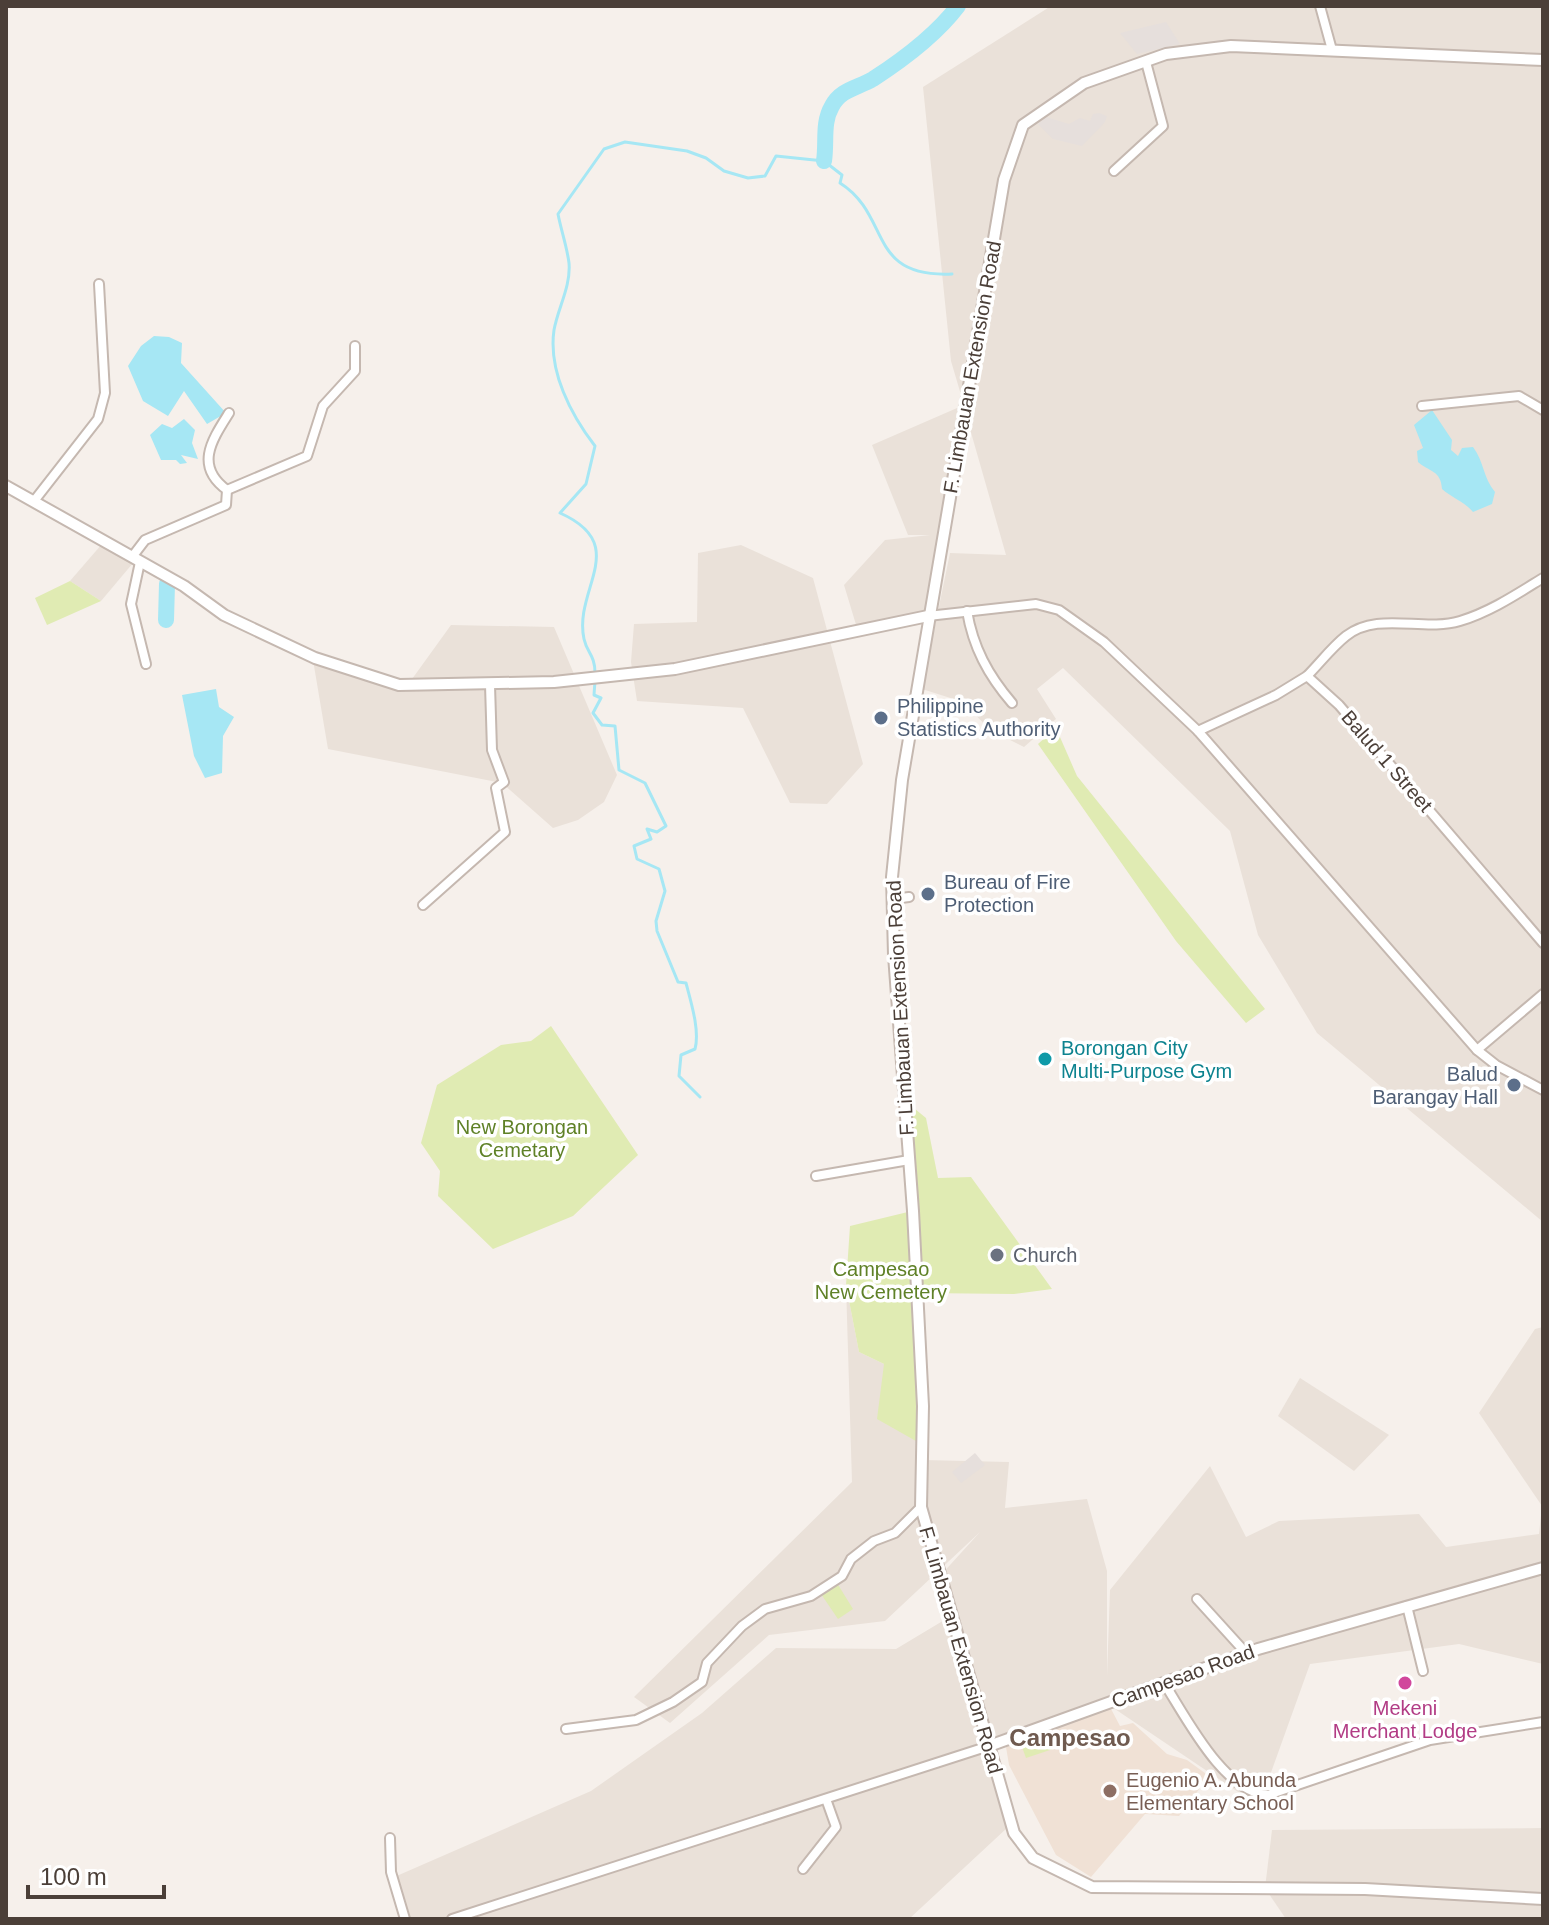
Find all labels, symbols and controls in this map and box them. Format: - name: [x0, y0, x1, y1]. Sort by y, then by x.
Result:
- street label: F. Limbauan Extension Road: [939, 239, 1005, 495]
- place label: Philippine Statistics Authority: [897, 695, 1060, 740]
- street label: Balud 1 Street: [1337, 706, 1437, 816]
- marker: Philippine Statistics Authority: [872, 709, 890, 727]
- place label: Bureau of Fire Protection: [944, 871, 1071, 916]
- street label: F. Limbauan Extension Road: [882, 880, 918, 1136]
- marker: Bureau of Fire Protection: [919, 885, 937, 903]
- place label: Borongan City Multi-Purpose Gym: [1061, 1037, 1232, 1082]
- marker: Borongan City Multi-Purpose Gym: [1036, 1050, 1054, 1068]
- place label: Balud Barangay Hall: [1372, 1063, 1498, 1108]
- marker: Balud Barangay Hall: [1505, 1076, 1523, 1094]
- park label: New Borongan Cemetary: [456, 1116, 588, 1161]
- place label: Church: [1013, 1244, 1077, 1266]
- marker: Church: [988, 1246, 1006, 1264]
- park label: Campesao New Cemetery: [815, 1258, 947, 1303]
- street label: F. Limbauan Extension Road: [915, 1524, 1007, 1776]
- street label: Campesao Road: [1109, 1640, 1257, 1712]
- marker: Mekeni Merchant Lodge: [1396, 1674, 1414, 1692]
- place label: Mekeni Merchant Lodge: [1333, 1697, 1477, 1742]
- district label: Campesao: [1009, 1724, 1131, 1751]
- place label: Eugenio A. Abunda Elementary School: [1126, 1769, 1297, 1814]
- marker: Eugenio A. Abunda Elementary School: [1101, 1782, 1119, 1800]
- scale bar: [28, 1849, 164, 1899]
- text: 100 m: [40, 1863, 107, 1890]

